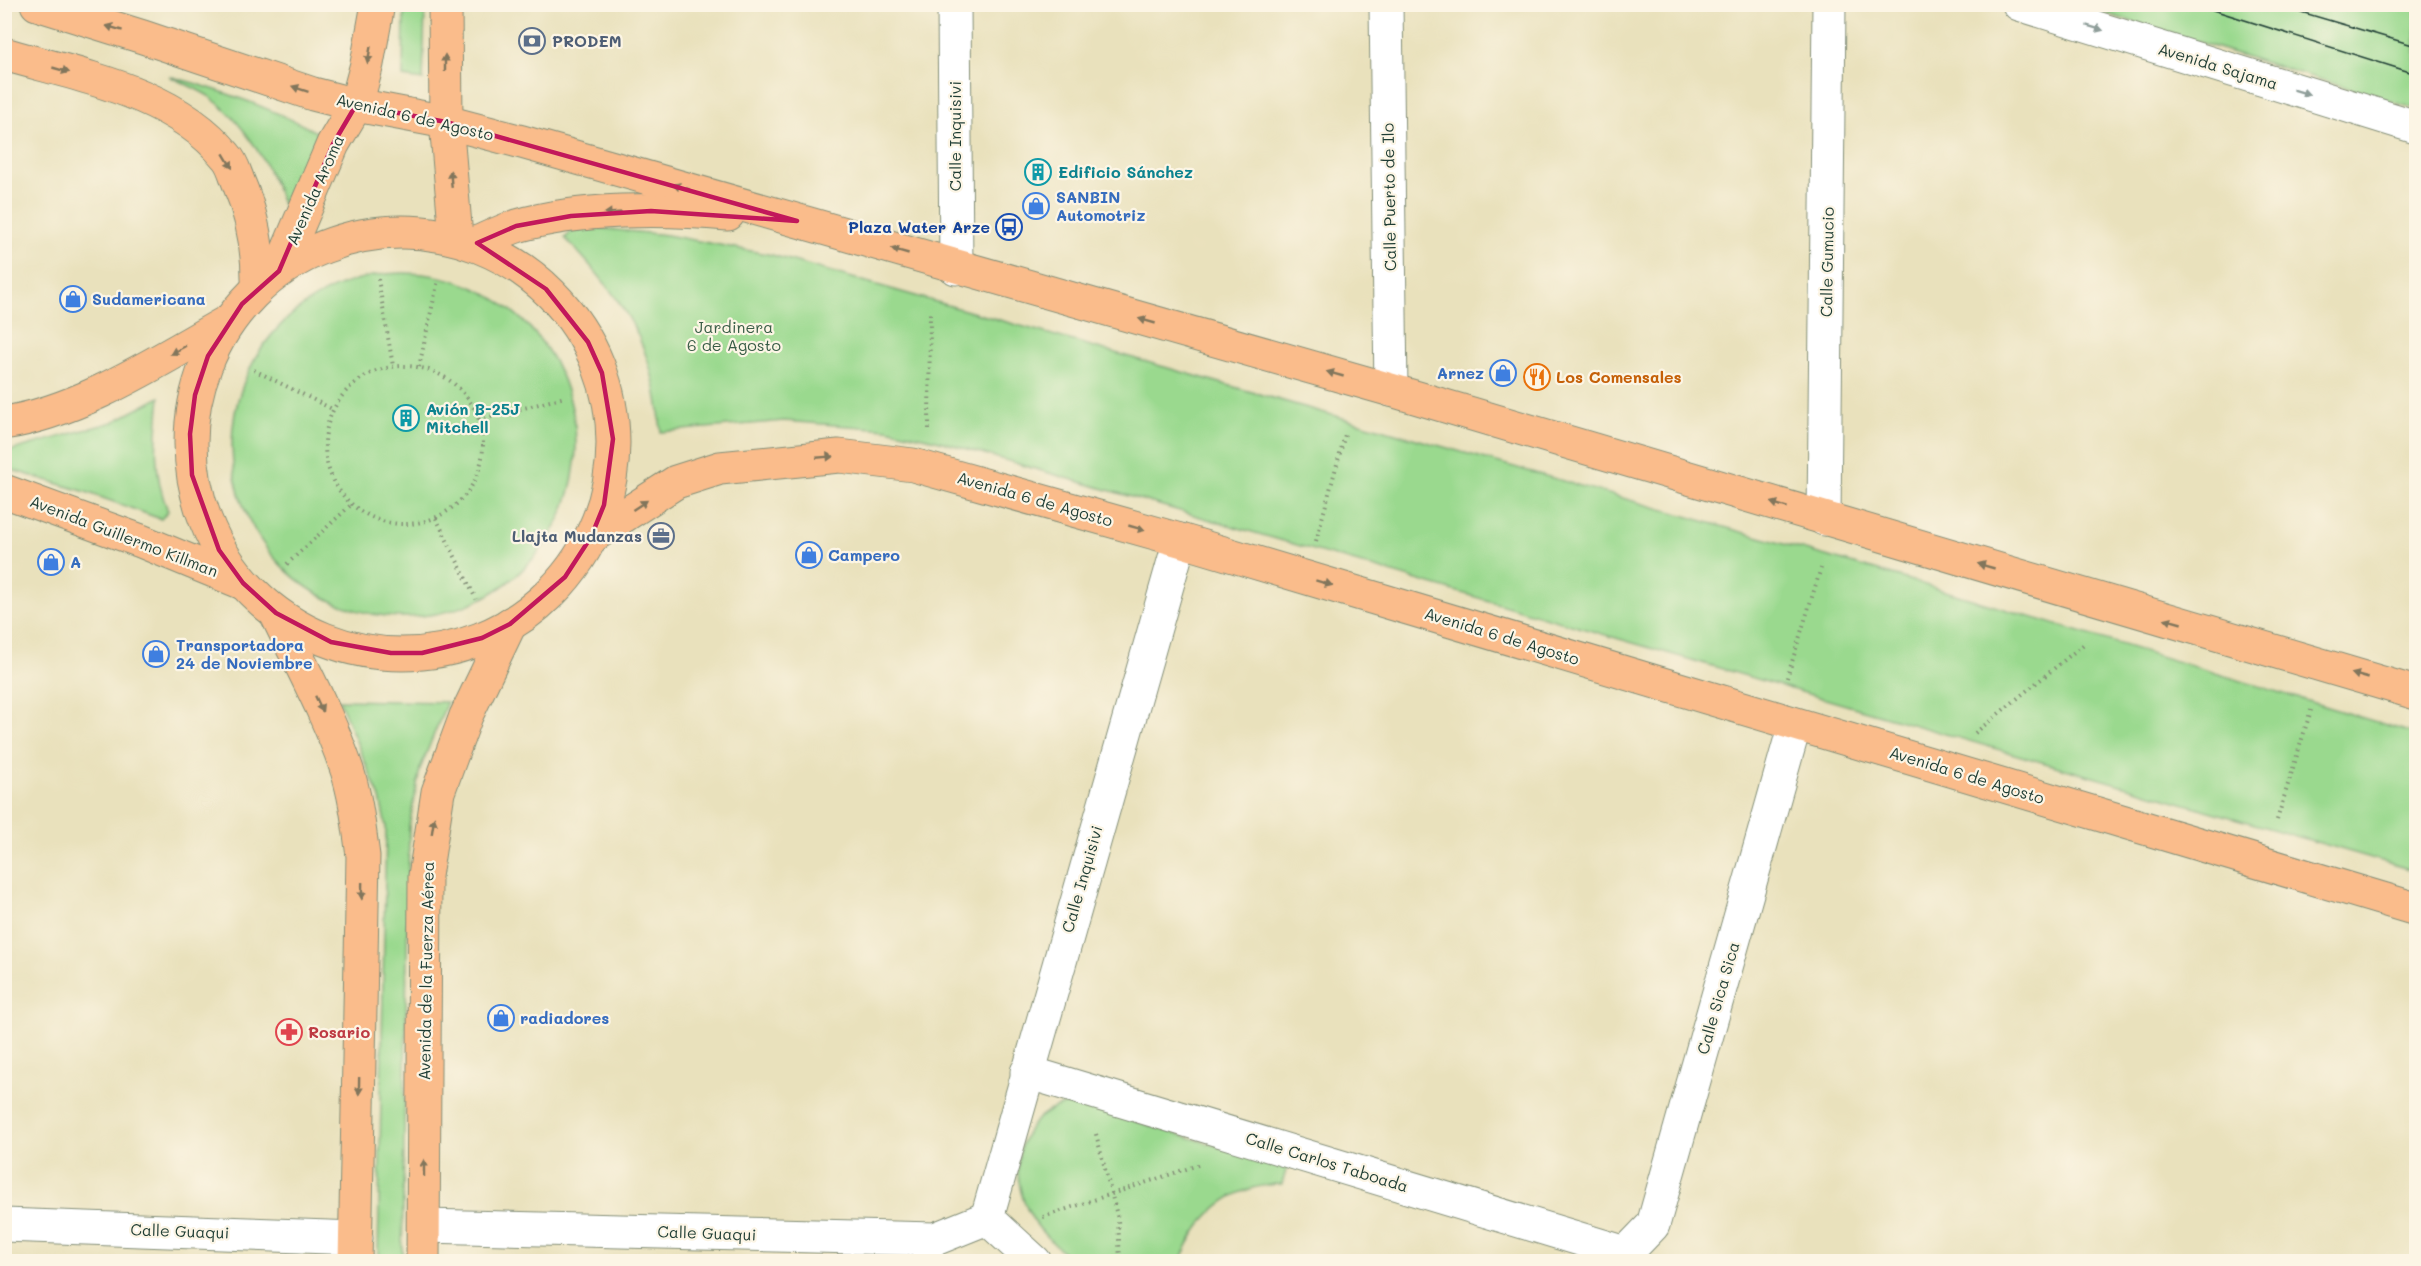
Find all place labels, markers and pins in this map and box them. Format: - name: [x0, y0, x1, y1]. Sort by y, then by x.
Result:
- bank icon: PRODEM: [517, 26, 547, 56]
- place label: PRODEM: [552, 30, 622, 51]
- building icon: Edificio Sánchez: [1023, 157, 1053, 187]
- place label: Edificio Sánchez: [1058, 161, 1193, 182]
- place label: SANBIN Automotriz: [1056, 186, 1145, 225]
- shop icon: SANBIN Automotriz: [1021, 191, 1051, 221]
- bus stop icon: Plaza Water Arze: [994, 212, 1024, 242]
- place label: Plaza Water Arze: [848, 216, 990, 237]
- shop icon: Sudamericana: [58, 284, 88, 314]
- place label: Sudamericana: [92, 288, 206, 309]
- shop icon: Arnez: [1488, 358, 1518, 388]
- place label: Arnez: [1437, 362, 1484, 383]
- restaurant icon: Los Comensales: [1522, 362, 1552, 392]
- place label: Los Comensales: [1556, 366, 1682, 387]
- place label: Avión B-25J Mitchell: [426, 398, 521, 437]
- building icon: Avión B-25J Mitchell: [391, 403, 421, 433]
- office icon: Llajta Mudanzas: [646, 521, 676, 551]
- place label: Llajta Mudanzas: [512, 525, 642, 546]
- shop icon: Campero: [794, 540, 824, 570]
- place label: Campero: [828, 544, 900, 565]
- shop icon: A: [36, 547, 66, 577]
- place label: A: [70, 552, 81, 572]
- place label: Transportadora 24 de Noviembre: [176, 634, 313, 673]
- shop icon: Transportadora 24 de Noviembre: [141, 639, 171, 669]
- shop icon: radiadores: [486, 1003, 516, 1033]
- place label: radiadores: [520, 1007, 609, 1028]
- pharmacy icon: Rosario: [274, 1017, 304, 1047]
- place label: Rosario: [308, 1021, 370, 1042]

